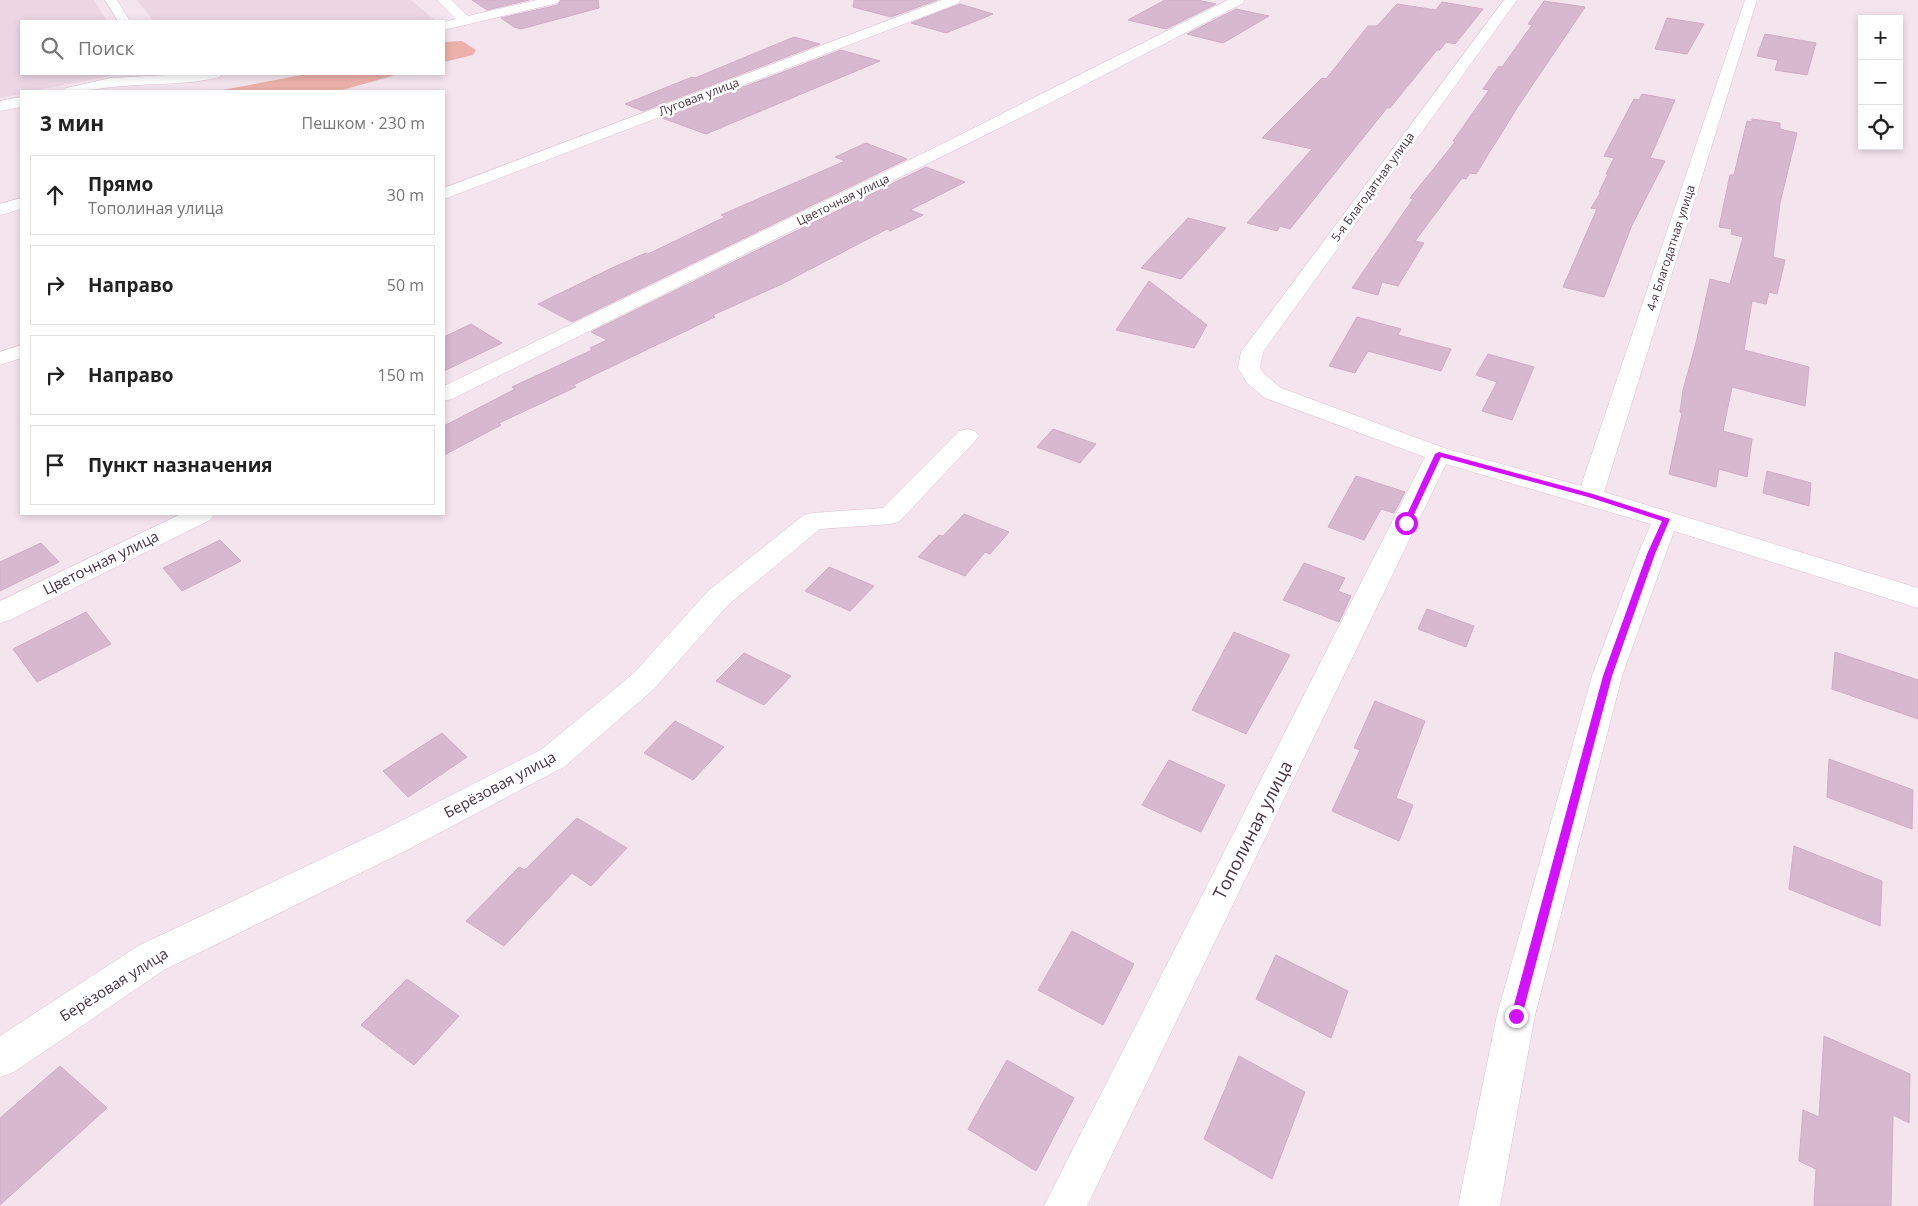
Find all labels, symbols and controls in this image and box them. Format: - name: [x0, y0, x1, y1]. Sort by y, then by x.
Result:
- map controls: [1858, 15, 1903, 150]
- button: +: [1858, 15, 1903, 60]
- search box: [20, 20, 445, 75]
- icon: search: [38, 34, 66, 62]
- text: Поиск: [78, 35, 134, 61]
- button: −: [1858, 60, 1903, 105]
- street label: Луговая улица: [656, 73, 741, 120]
- button: locate: [1858, 105, 1903, 150]
- text: 3 мин: [40, 109, 104, 137]
- text: Пешком · 230 m: [302, 112, 425, 134]
- street label: 5-я Благодатная улица: [1327, 128, 1418, 245]
- street label: Цветочная улица: [794, 170, 892, 229]
- text: Прямо: [88, 171, 153, 197]
- icon: ahead: [41, 181, 69, 209]
- street label: 4-я Благодатная улица: [1642, 183, 1699, 313]
- text: 30 m: [387, 184, 424, 206]
- text: Тополиная улица: [88, 197, 224, 219]
- icon: right: [41, 271, 69, 299]
- text: Направо: [88, 272, 174, 298]
- text: 50 m: [387, 274, 424, 296]
- icon: right: [41, 361, 69, 389]
- text: Направо: [88, 362, 174, 388]
- text: 150 m: [378, 364, 424, 386]
- icon: arrive: [41, 451, 69, 479]
- text: Пункт назначения: [88, 452, 273, 478]
- route start: [1395, 512, 1418, 535]
- street label: Цветочная улица: [39, 525, 162, 599]
- street label: Берёзовая улица: [440, 746, 559, 822]
- street label: Тополиная улица: [1207, 756, 1297, 903]
- street label: Берёзовая улица: [56, 943, 171, 1025]
- route end: [1505, 1005, 1528, 1028]

